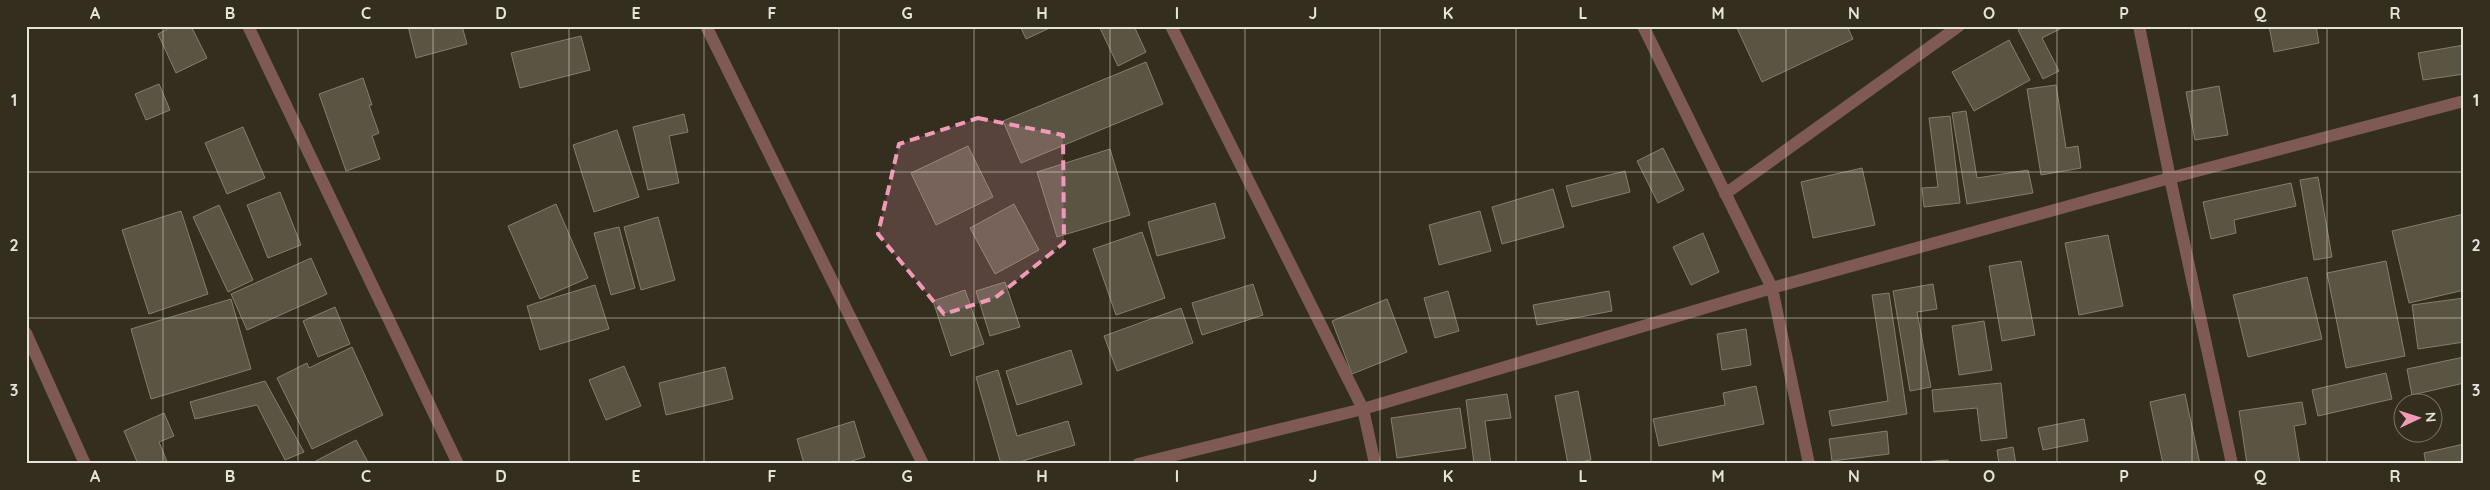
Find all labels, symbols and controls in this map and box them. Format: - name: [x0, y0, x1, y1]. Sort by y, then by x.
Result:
- text: A: [90, 3, 101, 23]
- text: B: [225, 3, 235, 23]
- text: C: [361, 3, 371, 23]
- text: D: [495, 3, 507, 23]
- text: E: [631, 3, 641, 23]
- text: F: [768, 3, 777, 23]
- text: G: [901, 3, 913, 23]
- text: H: [1036, 3, 1048, 23]
- text: I: [1175, 3, 1179, 23]
- text: J: [1309, 3, 1317, 23]
- text: K: [1443, 3, 1453, 23]
- text: L: [1579, 3, 1588, 23]
- text: M: [1711, 3, 1725, 23]
- text: N: [1848, 3, 1860, 23]
- text: O: [1983, 3, 1995, 23]
- text: P: [2119, 3, 2129, 23]
- text: Q: [2254, 3, 2267, 23]
- text: R: [2390, 3, 2401, 23]
- text: 1: [11, 90, 17, 110]
- text: 1: [2473, 90, 2479, 110]
- text: 2: [9, 235, 19, 255]
- text: 2: [2471, 235, 2481, 255]
- text: 3: [10, 380, 18, 400]
- text: 3: [2472, 380, 2480, 400]
- north arrow: [2392, 392, 2442, 442]
- text: N: [2422, 411, 2440, 423]
- text: A: [90, 466, 101, 486]
- text: B: [225, 466, 235, 486]
- text: C: [361, 466, 371, 486]
- text: D: [495, 466, 507, 486]
- text: E: [631, 466, 641, 486]
- text: F: [768, 466, 777, 486]
- text: G: [901, 466, 913, 486]
- text: H: [1036, 466, 1048, 486]
- text: I: [1175, 466, 1179, 486]
- text: J: [1309, 466, 1317, 486]
- text: K: [1443, 466, 1453, 486]
- text: L: [1579, 466, 1588, 486]
- text: M: [1711, 466, 1725, 486]
- text: N: [1848, 466, 1860, 486]
- text: O: [1983, 466, 1995, 486]
- text: P: [2119, 466, 2129, 486]
- text: Q: [2254, 466, 2267, 486]
- text: R: [2390, 466, 2401, 486]

